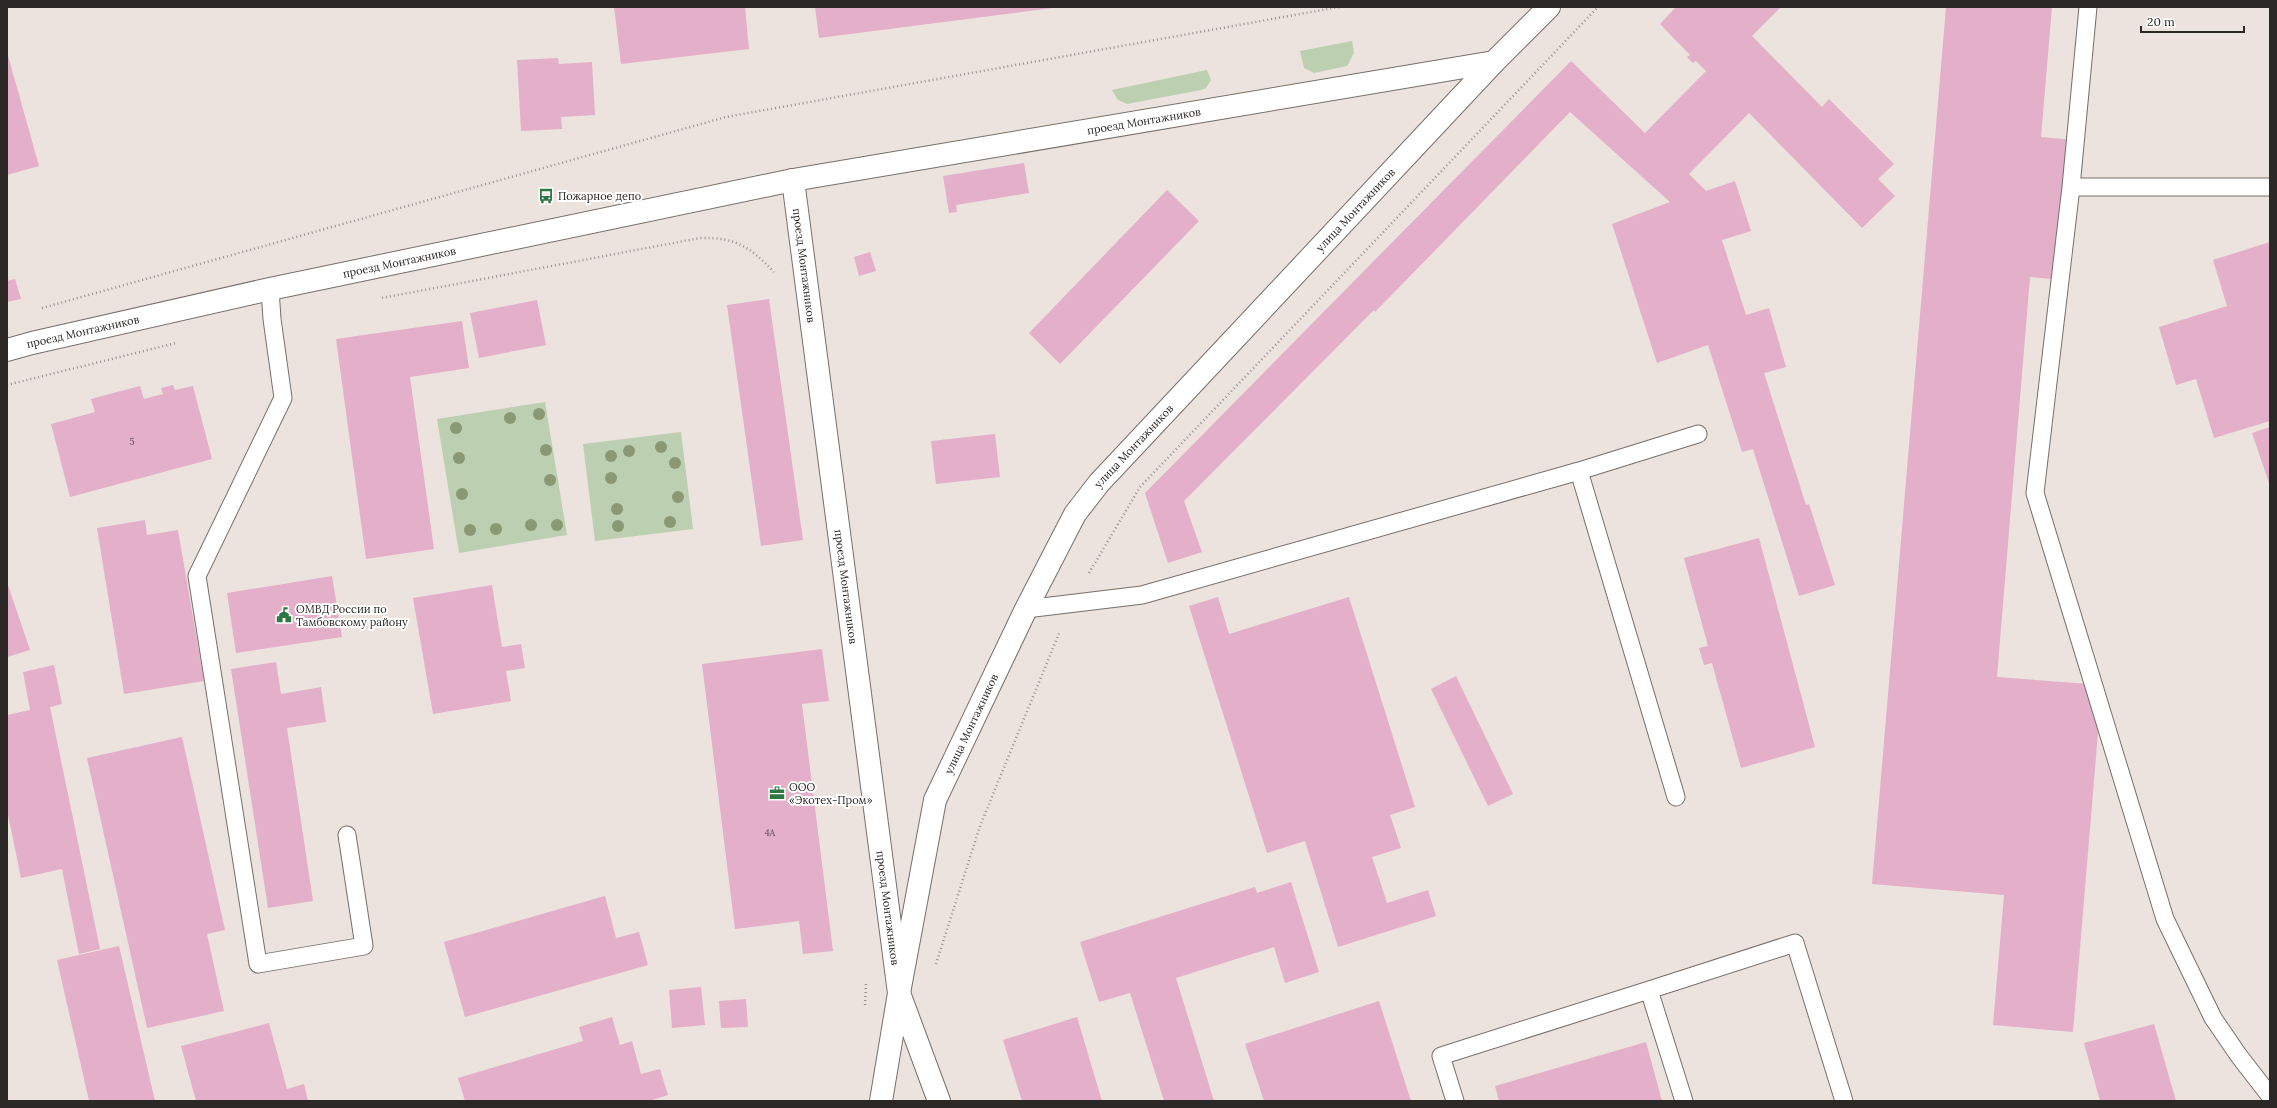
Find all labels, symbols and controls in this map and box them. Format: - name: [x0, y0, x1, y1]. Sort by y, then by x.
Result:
- scale bar: [2141, 8, 2244, 34]
- text: 20 m: [2147, 14, 2175, 29]
- street label: проезд Монтажников: [1086, 104, 1202, 137]
- street label: улица Монтажников: [1313, 165, 1398, 255]
- bus stop icon: Пожарное депо: [537, 187, 555, 205]
- place label: Пожарное депо: [558, 189, 641, 203]
- street label: проезд Монтажников: [790, 207, 819, 323]
- street label: проезд Монтажников: [341, 243, 457, 281]
- street label: проезд Монтажников: [25, 312, 141, 351]
- street label: улица Монтажников: [1091, 401, 1176, 491]
- house number: 5: [130, 436, 135, 447]
- street label: проезд Монтажников: [832, 529, 860, 645]
- place label: ОМВД России по Тамбовскому району: [296, 602, 408, 629]
- public building icon: ОМВД России по Тамбовскому району: [275, 606, 293, 624]
- street label: улица Монтажников: [941, 671, 1001, 776]
- place label: ООО «Экотех-Пром»: [789, 780, 873, 807]
- office icon: ООО «Экотех-Пром»: [768, 784, 786, 802]
- house number: 4А: [765, 827, 776, 838]
- street label: проезд Монтажников: [874, 850, 902, 966]

